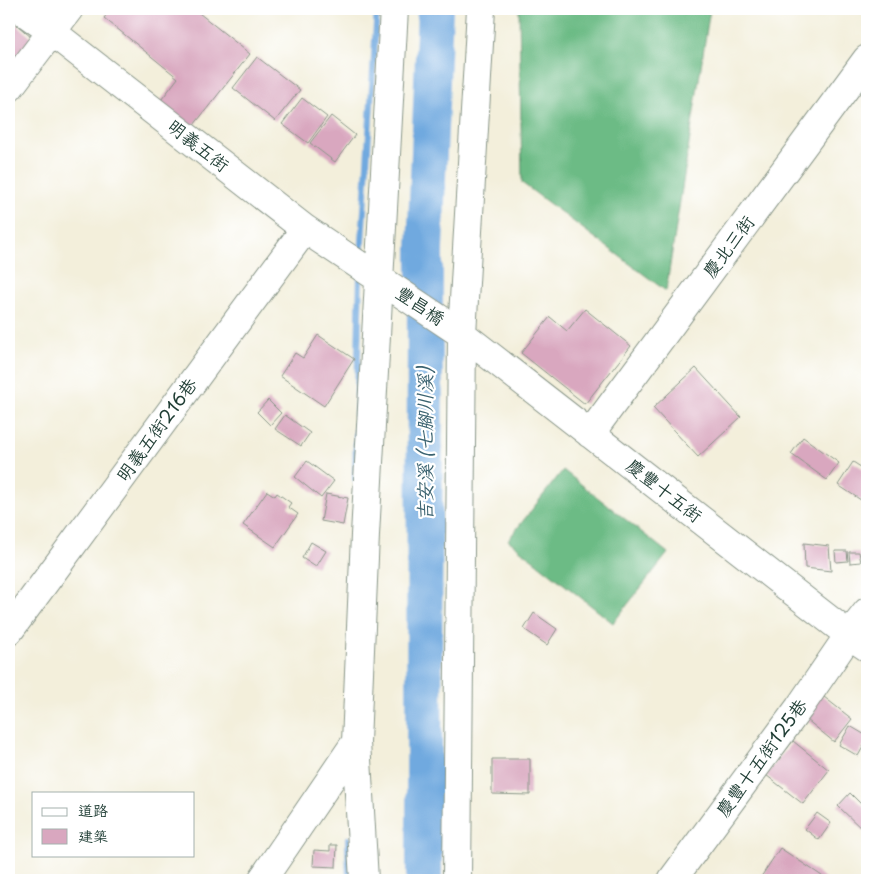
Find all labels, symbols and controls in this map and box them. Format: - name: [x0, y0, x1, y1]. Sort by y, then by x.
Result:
- street label: 明義五街: [162, 112, 236, 178]
- street label: 慶北三街: [695, 209, 760, 283]
- street label: 豐昌橋: [391, 278, 451, 331]
- water label: 吉安溪 (七腳川溪): [410, 365, 438, 521]
- street label: 明義五街216巷: [109, 372, 203, 487]
- street label: 慶豐十五街: [621, 451, 709, 528]
- street label: 慶豐十五街125巷: [709, 693, 813, 822]
- legend: [32, 792, 195, 856]
- text: 道路: [78, 798, 108, 821]
- text: 建築: [78, 824, 108, 847]

